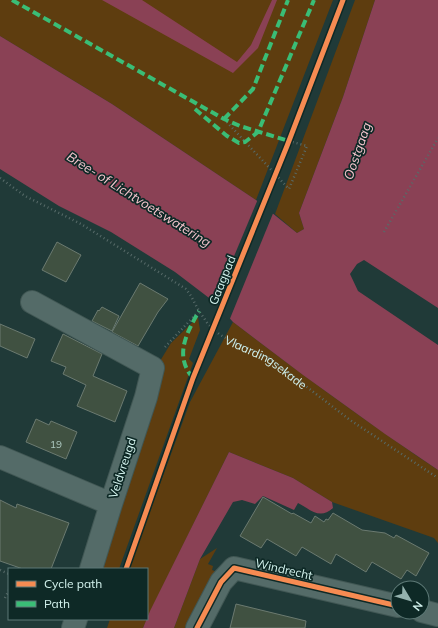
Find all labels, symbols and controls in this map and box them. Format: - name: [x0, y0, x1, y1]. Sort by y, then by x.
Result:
- water label: Oostgaag: [340, 120, 374, 182]
- water label: Bree- of Lichtvoetswatering: [64, 148, 214, 250]
- street label: Gaagpad: [205, 253, 239, 307]
- street label: Vlaardingsekade: [222, 332, 310, 392]
- street label: Veldvreugd: [105, 436, 139, 500]
- house number: 19: [50, 438, 62, 451]
- street label: Windrecht: [254, 555, 314, 583]
- legend: [8, 568, 148, 620]
- text: Cycle path: [44, 576, 102, 591]
- north arrow: [390, 580, 430, 620]
- text: Path: [44, 596, 70, 611]
- text: N: [410, 599, 426, 614]

